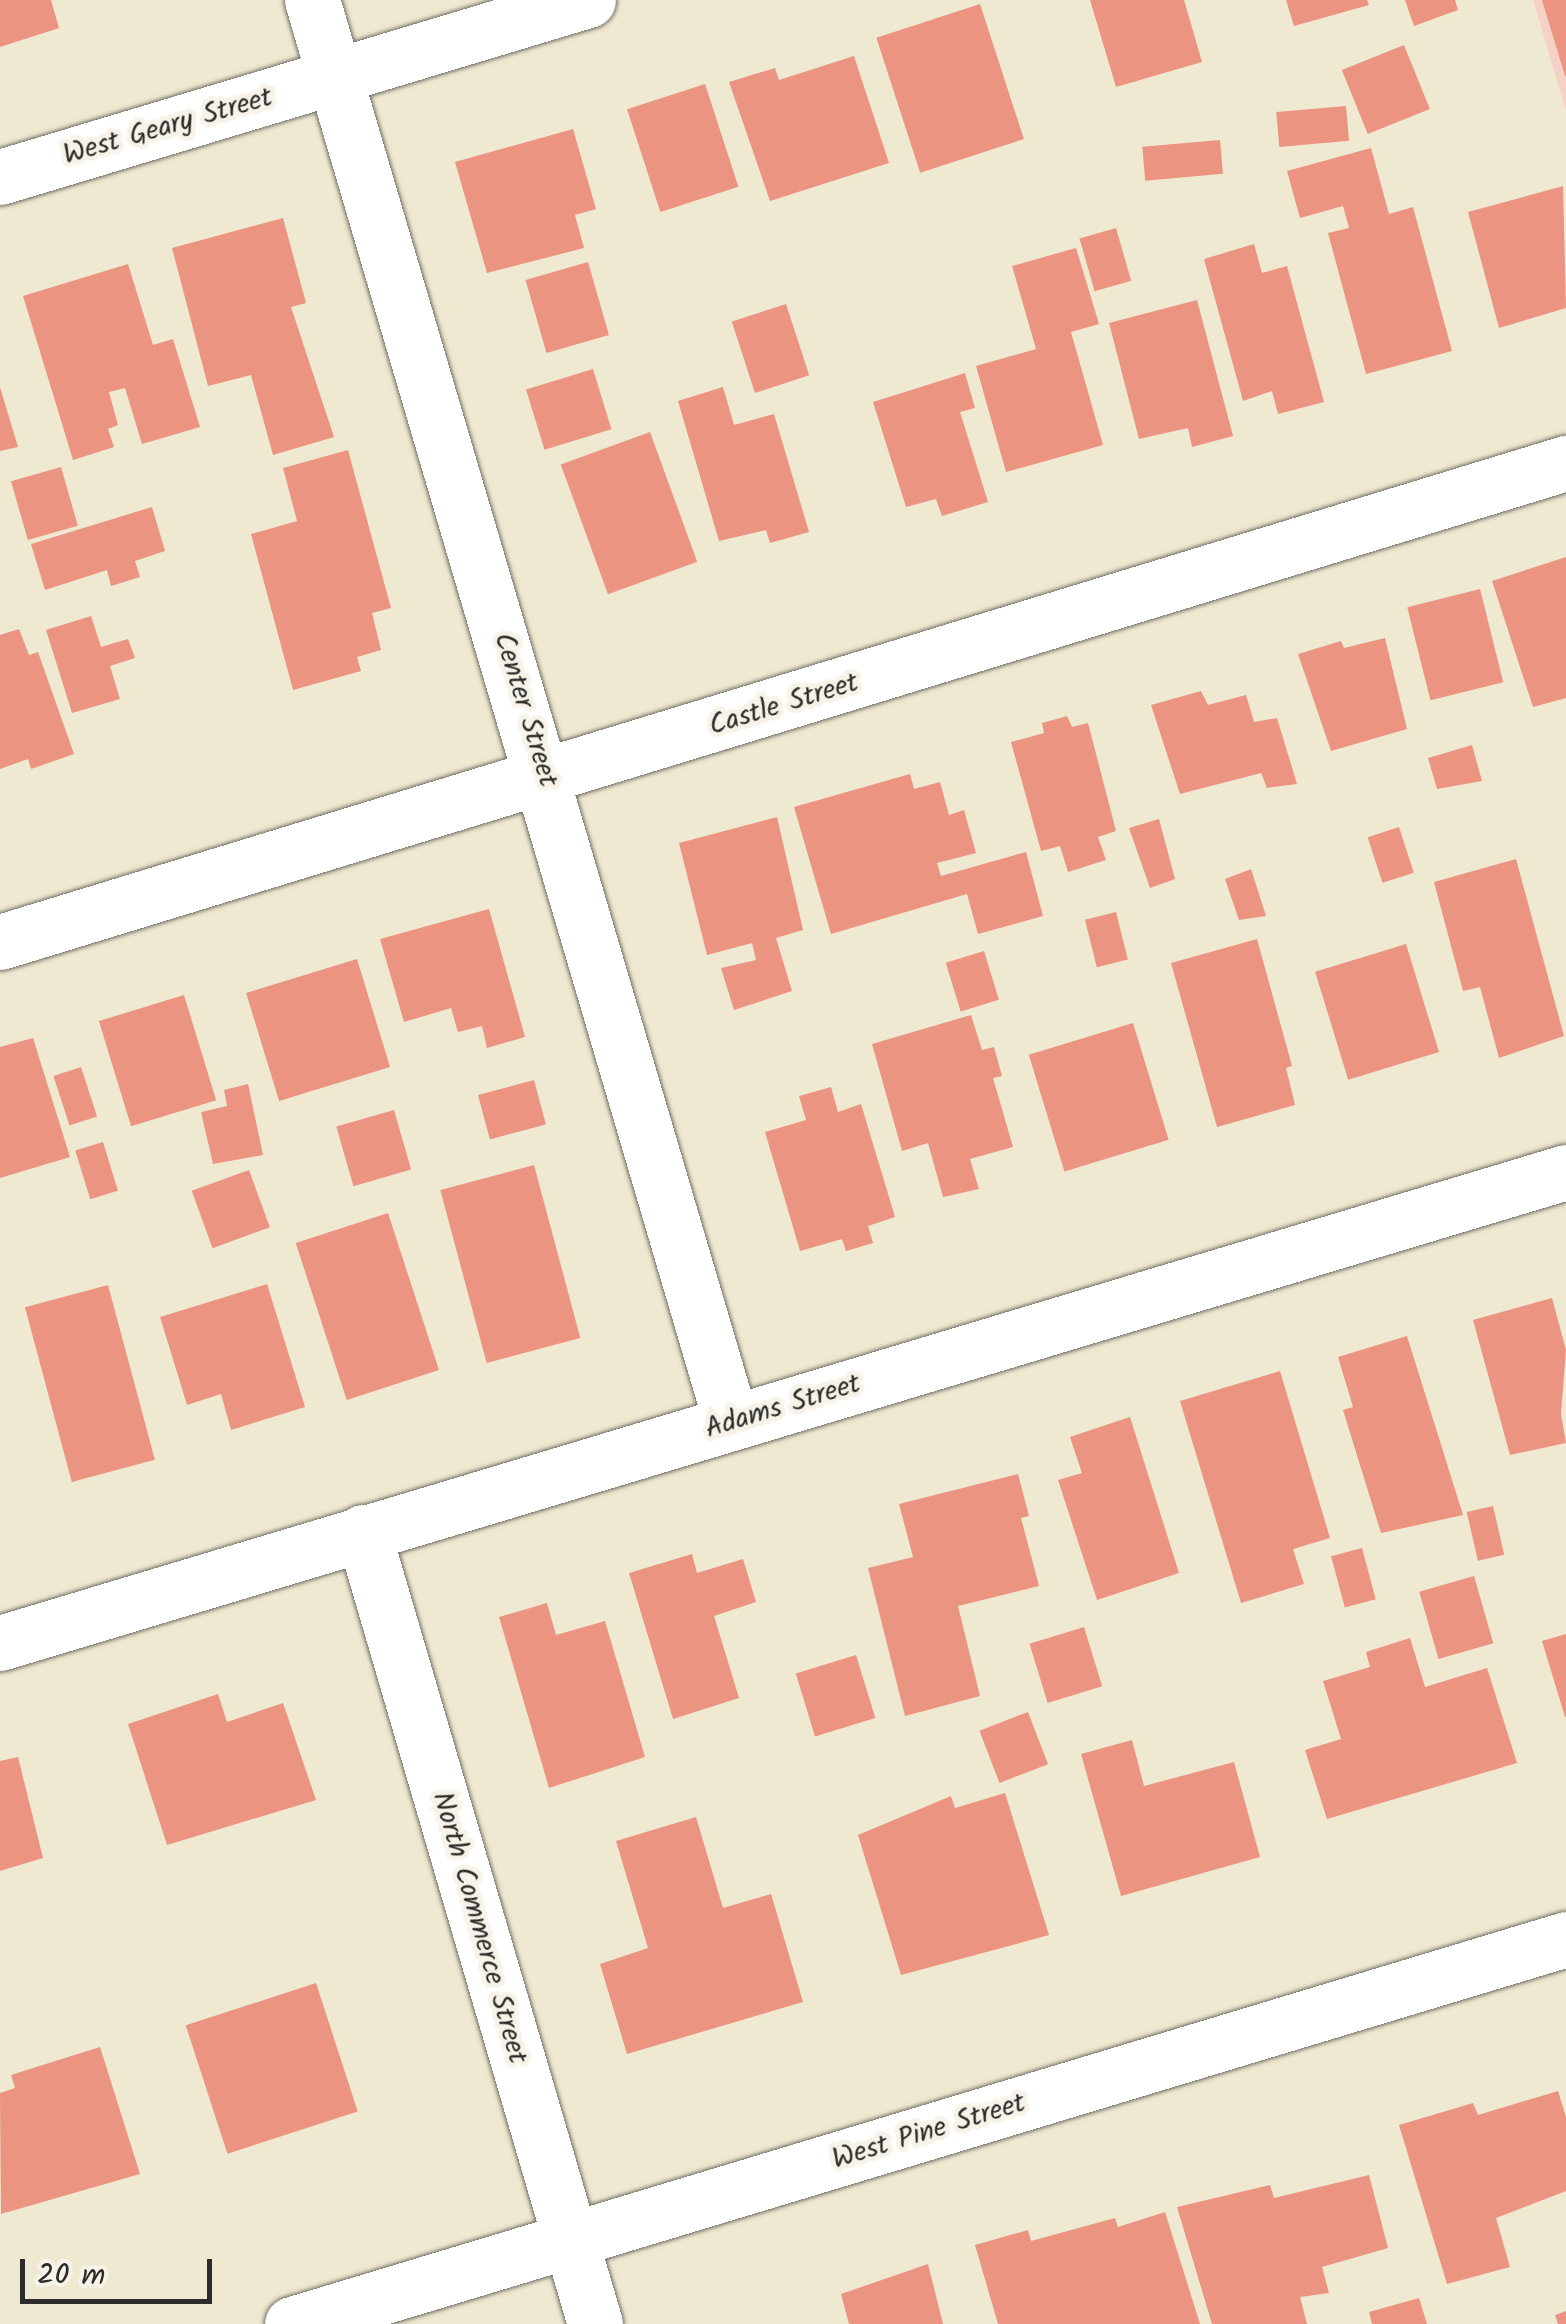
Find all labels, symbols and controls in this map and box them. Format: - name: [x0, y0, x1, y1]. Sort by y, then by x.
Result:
- street label: West Geary Street: [60, 81, 276, 173]
- street label: Center Street: [486, 629, 564, 791]
- street label: Castle Street: [705, 666, 863, 744]
- street label: Adams Street: [701, 1367, 865, 1447]
- street label: North Commerce Street: [424, 1788, 534, 2068]
- street label: West Pine Street: [828, 2087, 1030, 2177]
- scale bar: [25, 2239, 218, 2301]
- text: 20 m: [37, 2252, 105, 2300]

